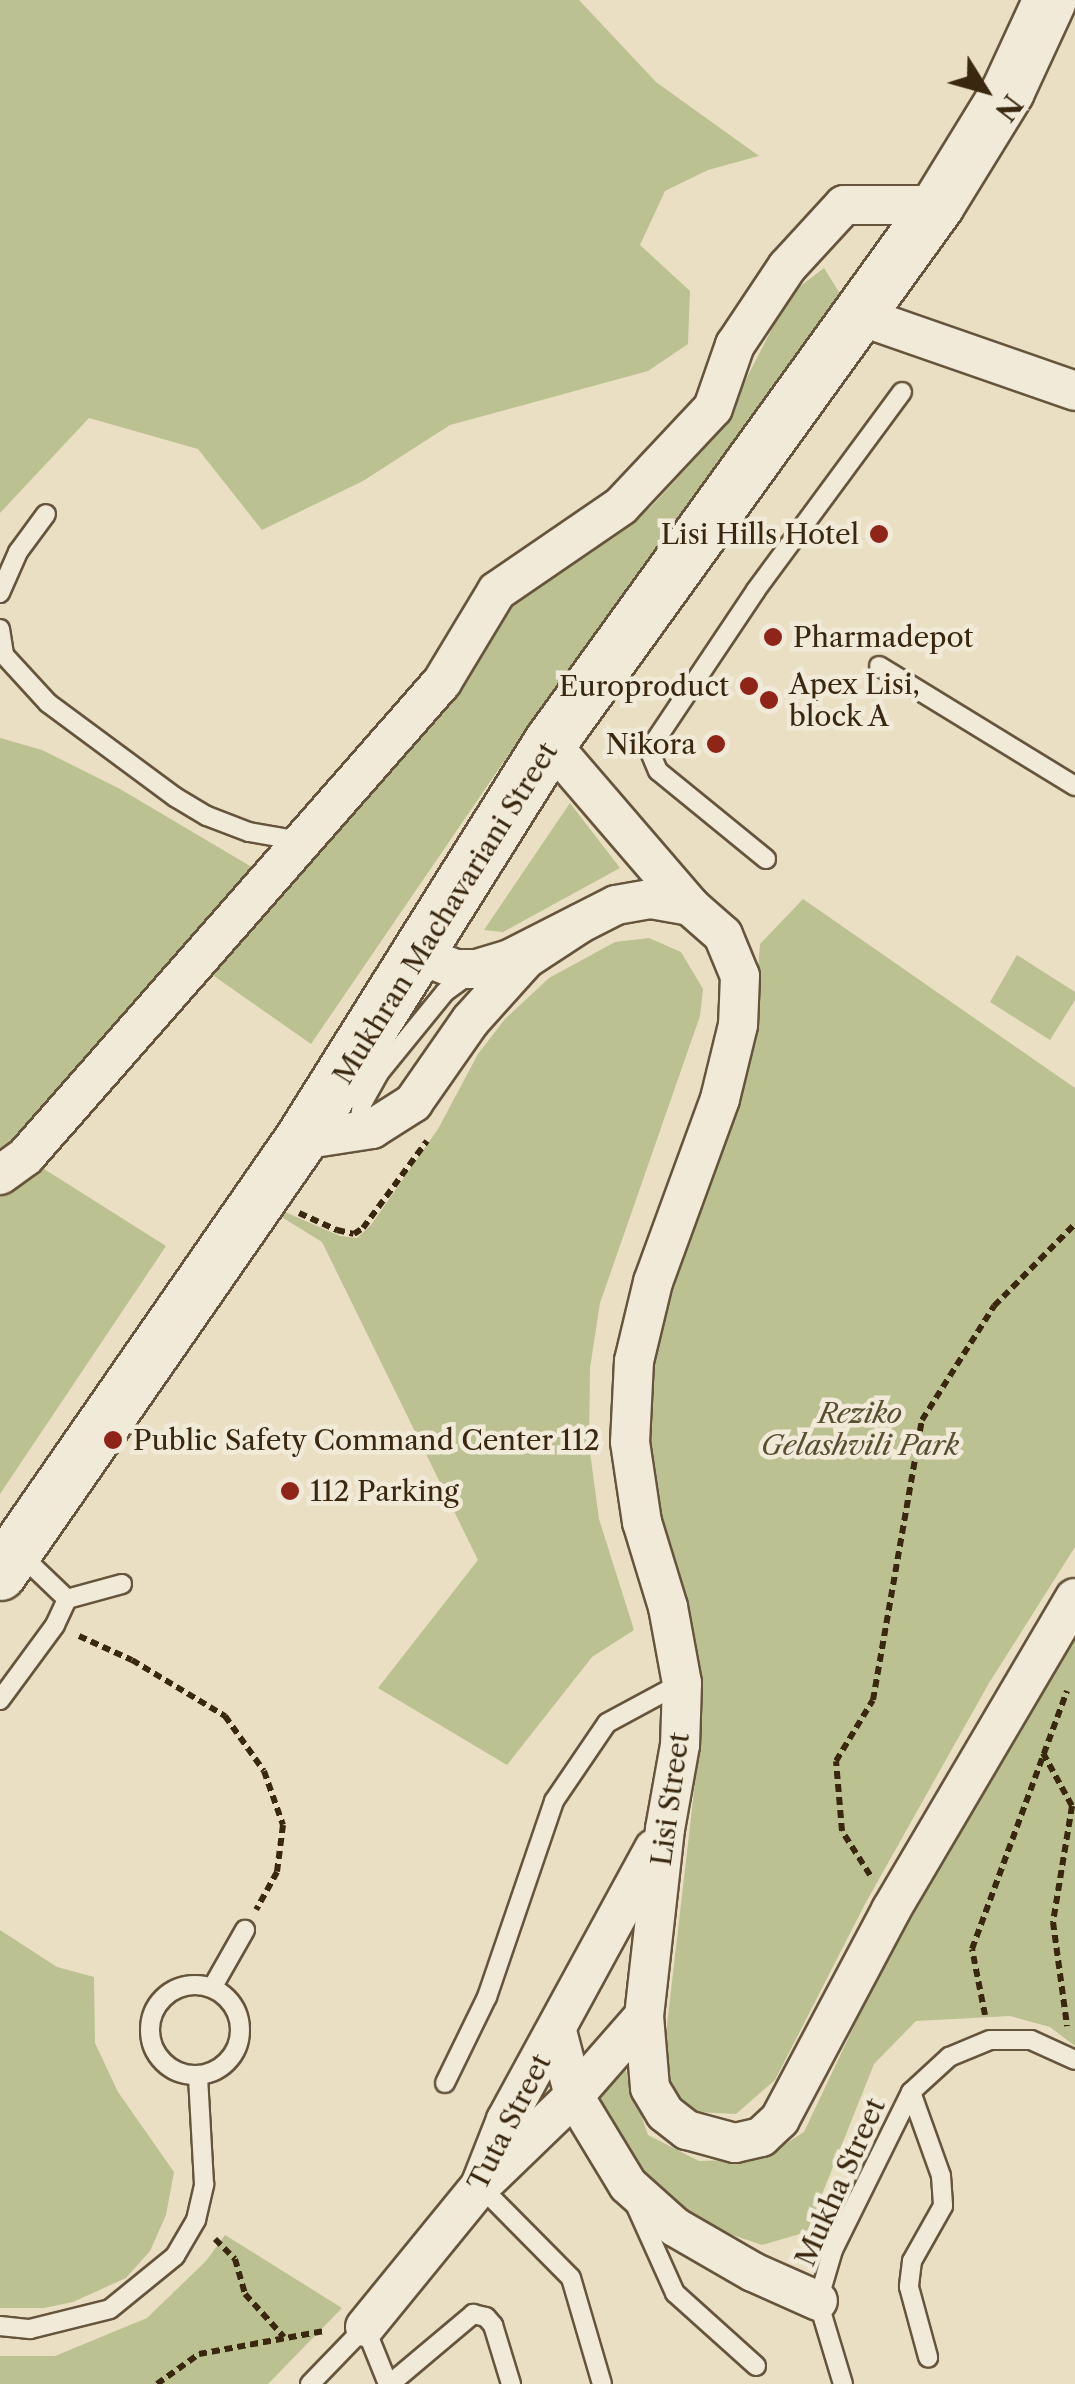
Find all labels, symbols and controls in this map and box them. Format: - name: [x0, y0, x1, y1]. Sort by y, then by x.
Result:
- north arrow: [935, 40, 1035, 140]
- text: N: [988, 88, 1030, 128]
- place label: Lisi Hills Hotel: [661, 517, 859, 551]
- marker: Lisi Hills Hotel: [868, 523, 890, 545]
- place label: Pharmadepot: [793, 620, 973, 654]
- marker: Pharmadepot: [762, 626, 784, 648]
- place label: Apex Lisi, block A: [789, 667, 920, 733]
- place label: Europroduct: [559, 669, 729, 703]
- marker: Europroduct: [738, 675, 760, 697]
- marker: Apex Lisi, block A: [758, 689, 780, 711]
- place label: Nikora: [606, 727, 696, 761]
- marker: Nikora: [705, 733, 727, 755]
- street label: Mukhran Machavariani Street: [326, 736, 564, 1090]
- park label: Reziko Gelashvili Park: [761, 1396, 959, 1462]
- place label: Public Safety Command Center 112: [133, 1423, 601, 1457]
- marker: Public Safety Command Center 112: [102, 1429, 124, 1451]
- place label: 112 Parking: [310, 1474, 459, 1508]
- marker: 112 Parking: [279, 1480, 301, 1502]
- street label: Lisi Street: [644, 1730, 696, 1868]
- street label: Tuta Street: [460, 2048, 558, 2196]
- street label: Mukha Street: [788, 2093, 892, 2271]

